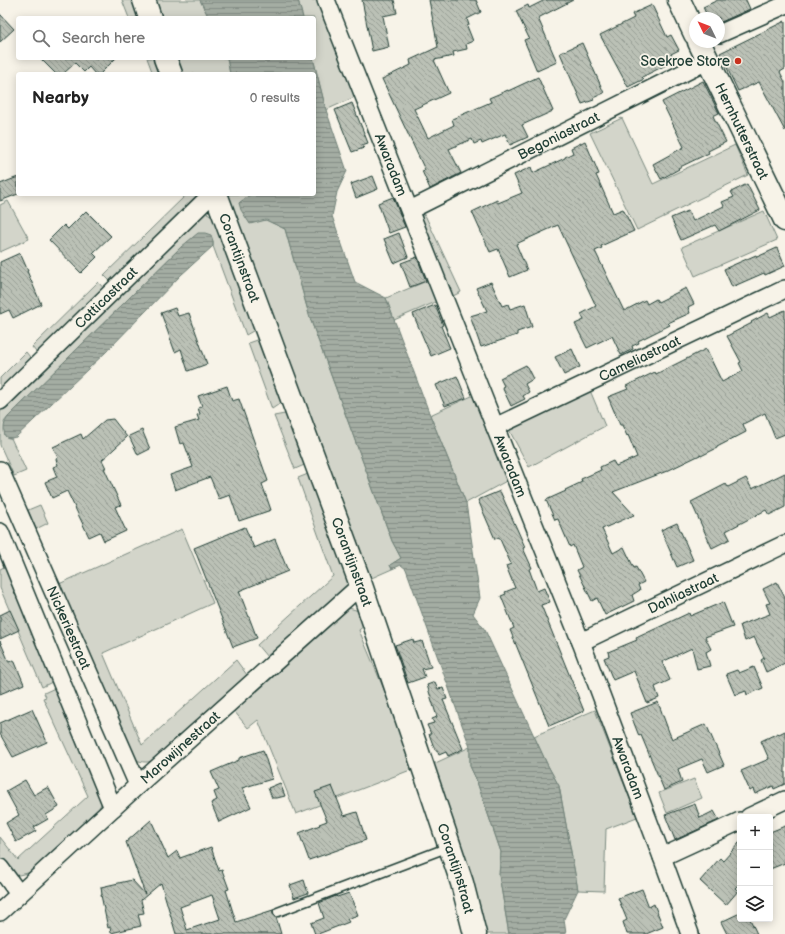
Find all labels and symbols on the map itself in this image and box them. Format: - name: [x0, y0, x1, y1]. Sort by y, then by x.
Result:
- north arrow: [689, 12, 725, 48]
- place label: Soekroe Store: [641, 53, 730, 70]
- marker: Soekroe Store: [733, 56, 743, 66]
- street label: Hernhutterstraat: [711, 80, 772, 183]
- street label: Begoniastraat: [515, 108, 603, 164]
- street label: Awaradam: [371, 131, 411, 198]
- street label: Corantijnstraat: [215, 211, 264, 305]
- street label: Cotticastraat: [71, 263, 142, 332]
- street label: Cameliastraat: [596, 332, 684, 385]
- street label: Awaradam: [490, 432, 530, 500]
- street label: Corantijnstraat: [328, 515, 376, 609]
- street label: Dahliastraat: [645, 569, 722, 618]
- street label: Nickeriestraat: [43, 584, 94, 673]
- street label: Marowijnestraat: [137, 707, 224, 788]
- street label: Awaradam: [608, 734, 647, 802]
- street label: Corantijnstraat: [434, 821, 478, 916]

